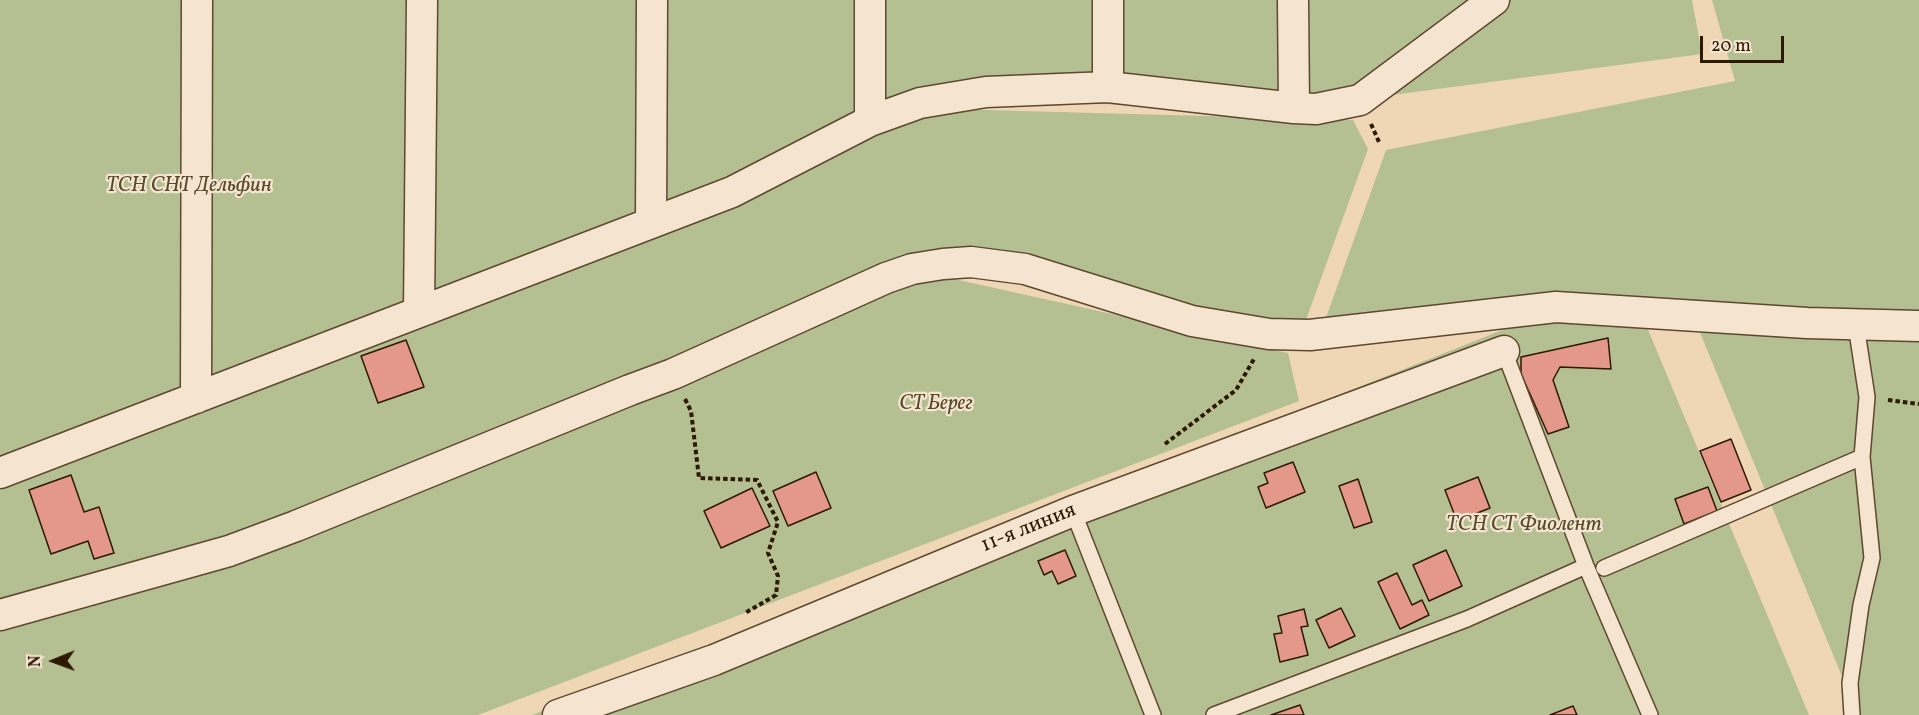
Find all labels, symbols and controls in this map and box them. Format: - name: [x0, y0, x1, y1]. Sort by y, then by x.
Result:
- scale bar: [1703, 24, 1787, 62]
- text: 20 m: [1711, 34, 1751, 59]
- park label: ТСН СНТ Дельфин: [106, 174, 272, 200]
- park label: СТ Берег: [899, 392, 973, 418]
- street label: 11-я линия: [978, 499, 1080, 559]
- park label: ТСН СТ Фиолент: [1446, 513, 1602, 539]
- north arrow: [24, 631, 84, 691]
- text: N: [25, 655, 47, 667]

